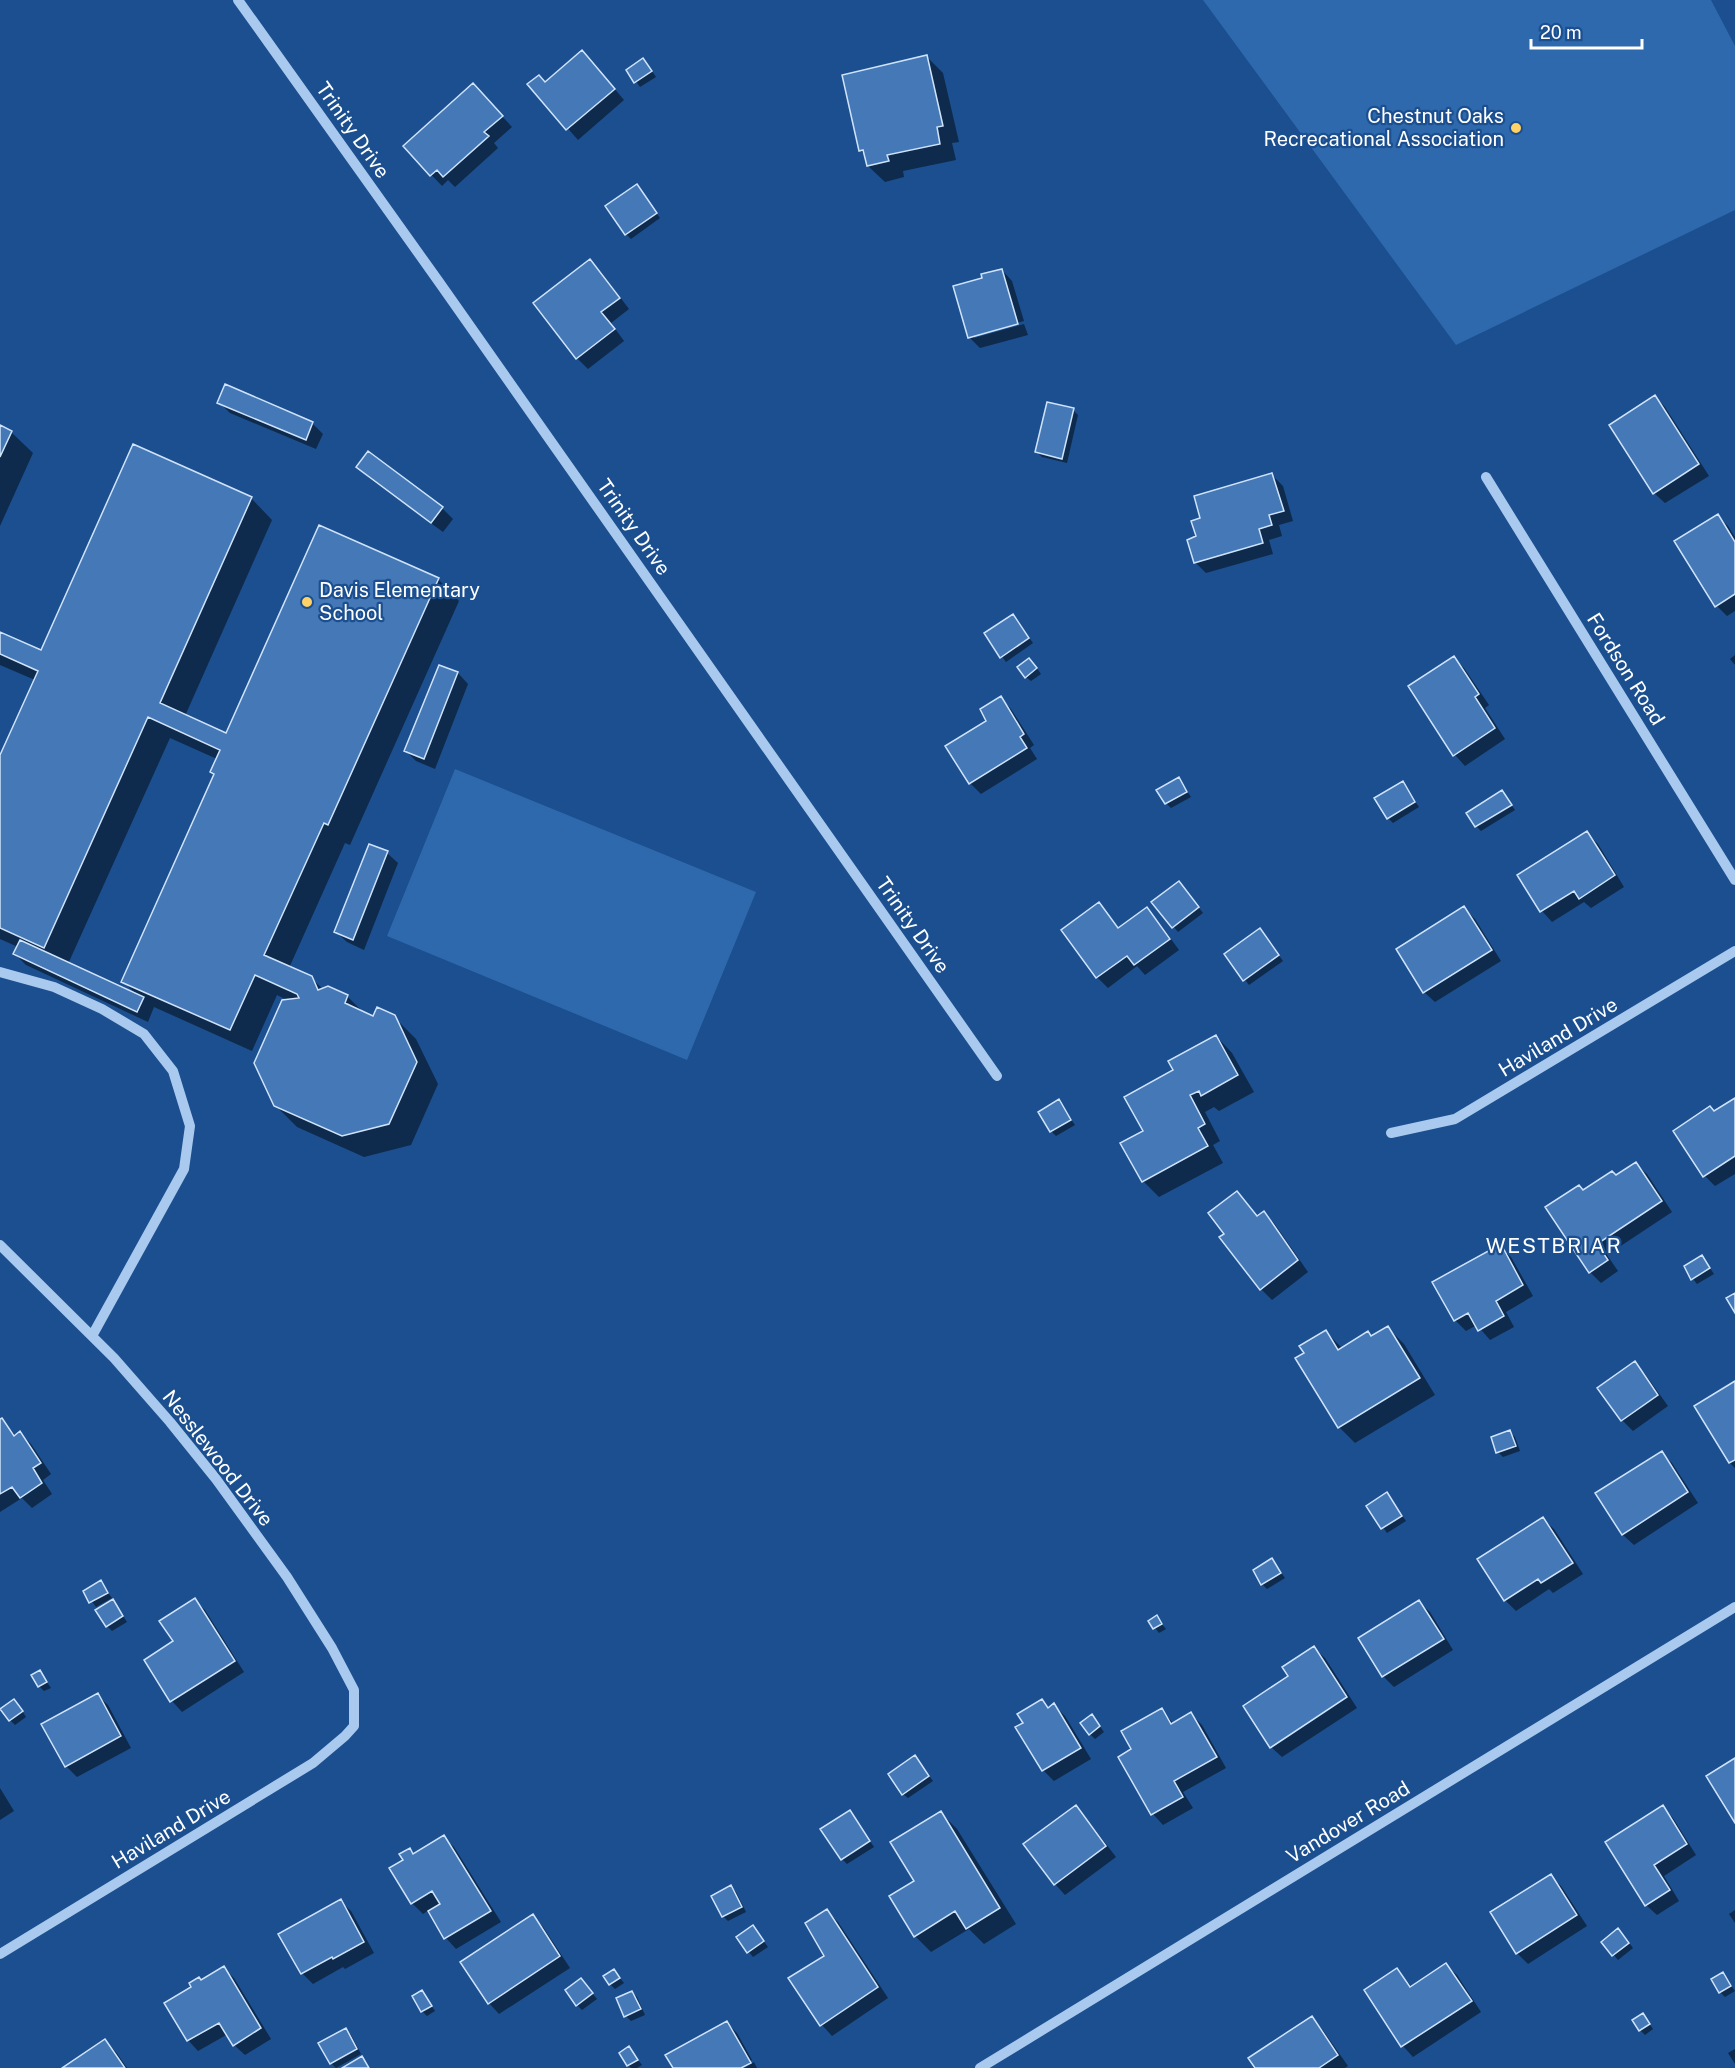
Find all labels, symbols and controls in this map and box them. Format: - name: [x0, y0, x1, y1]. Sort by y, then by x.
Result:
- scale bar: [1531, 12, 1642, 50]
- text: 20 m: [1540, 22, 1582, 43]
- street label: Trinity Drive: [311, 77, 395, 183]
- place label: Chestnut Oaks Recrecational Association: [1264, 104, 1504, 151]
- marker: Chestnut Oaks Recrecational Association: [1509, 121, 1523, 135]
- street label: Trinity Drive: [592, 474, 676, 580]
- place label: Davis Elementary School: [319, 578, 480, 625]
- marker: Davis Elementary School: [300, 595, 314, 609]
- street label: Fordson Road: [1582, 609, 1670, 729]
- street label: Trinity Drive: [871, 872, 955, 978]
- street label: Haviland Drive: [1494, 992, 1622, 1082]
- district label: WESTBRIAR: [1486, 1233, 1622, 1258]
- street label: Nesslewood Drive: [157, 1385, 279, 1531]
- street label: Vandover Road: [1282, 1776, 1414, 1868]
- street label: Haviland Drive: [107, 1784, 235, 1874]

